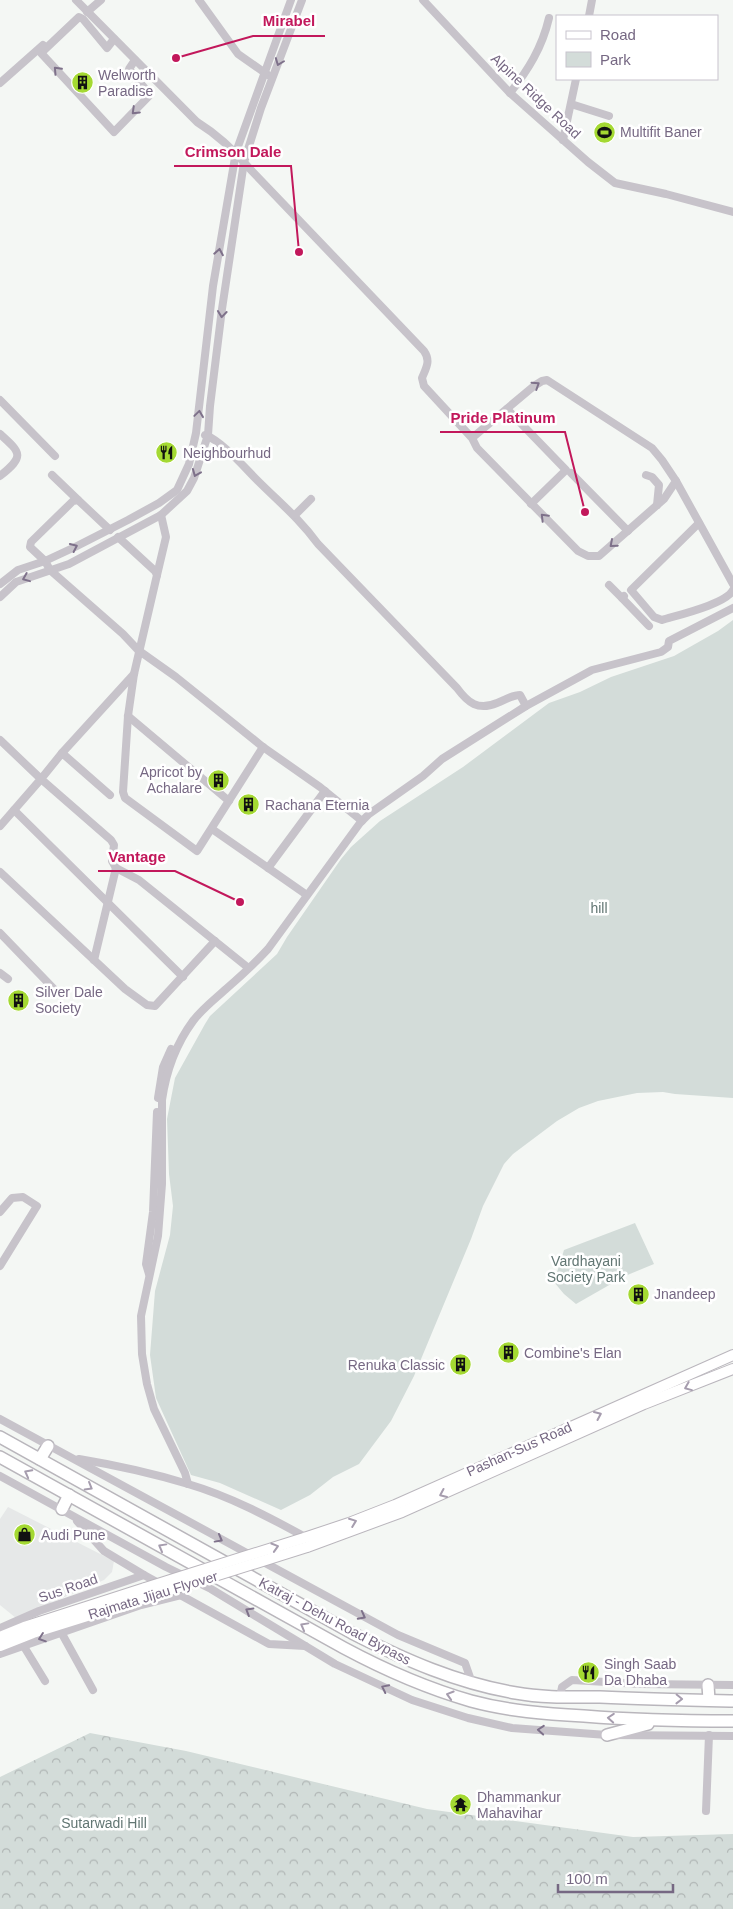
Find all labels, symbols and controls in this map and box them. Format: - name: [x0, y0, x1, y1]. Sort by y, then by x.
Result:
- callout: Mirabel: [253, 6, 325, 36]
- text: Mirabel: [263, 12, 315, 29]
- legend: [556, 15, 718, 80]
- text: Road: [600, 26, 636, 43]
- street label: Alpine Ridge Road: [488, 50, 584, 142]
- text: Park: [600, 51, 631, 68]
- one-way arrow: [275, 57, 285, 66]
- one-way arrow: [54, 67, 63, 76]
- place label: Welworth Paradise: [98, 67, 156, 99]
- building icon: Welworth Paradise: [70, 71, 94, 95]
- one-way arrow: [132, 105, 141, 114]
- sports icon: Multifit Baner: [592, 120, 616, 144]
- place label: Multifit Baner: [620, 124, 702, 140]
- callout: Crimson Dale: [174, 136, 291, 166]
- text: Crimson Dale: [185, 143, 281, 160]
- one-way arrow: [214, 248, 224, 257]
- one-way arrow: [217, 310, 228, 318]
- one-way arrow: [531, 382, 540, 392]
- callout: Pride Platinum: [440, 402, 565, 432]
- one-way arrow: [193, 409, 203, 418]
- text: Pride Platinum: [450, 409, 556, 426]
- restaurant icon: Neighbourhud: [155, 441, 179, 465]
- place label: Neighbourhud: [183, 445, 271, 461]
- one-way arrow: [192, 468, 202, 477]
- one-way arrow: [541, 513, 550, 522]
- one-way arrow: [610, 538, 619, 547]
- one-way arrow: [69, 543, 78, 554]
- one-way arrow: [22, 572, 31, 582]
- place label: Apricot by Achalare: [140, 764, 202, 796]
- building icon: Apricot by Achalare: [206, 768, 230, 792]
- building icon: Rachana Eternia: [237, 793, 261, 817]
- place label: Rachana Eternia: [265, 797, 370, 813]
- callout: Vantage: [98, 841, 175, 871]
- text: Vantage: [108, 848, 166, 865]
- park label: hill: [590, 900, 608, 916]
- place label: Silver Dale Society: [35, 984, 103, 1016]
- building icon: Silver Dale Society: [7, 988, 31, 1012]
- park label: Vardhayani Society Park: [547, 1253, 626, 1285]
- building icon: Jnandeep: [626, 1282, 650, 1306]
- place label: Jnandeep: [654, 1286, 716, 1302]
- building icon: Combine's Elan: [496, 1341, 520, 1365]
- place label: Combine's Elan: [524, 1345, 622, 1361]
- building icon: Renuka Classic: [449, 1353, 473, 1377]
- place label: Renuka Classic: [348, 1357, 445, 1373]
- one-way arrow: [684, 1380, 693, 1391]
- one-way arrow: [593, 1410, 602, 1421]
- street label: Pashan-Sus Road: [464, 1419, 574, 1479]
- one-way arrow: [24, 1469, 33, 1479]
- one-way arrow: [83, 1481, 92, 1491]
- one-way arrow: [439, 1488, 448, 1498]
- one-way arrow: [348, 1518, 356, 1528]
- shop icon: Audi Pune: [13, 1523, 37, 1547]
- place label: Audi Pune: [41, 1527, 106, 1543]
- one-way arrow: [214, 1533, 223, 1543]
- one-way arrow: [158, 1543, 167, 1553]
- one-way arrow: [270, 1543, 279, 1553]
- street label: Rajmata Jijau Flyover: [86, 1568, 220, 1622]
- street label: Sus Road: [36, 1570, 100, 1606]
- street label: Katraj - Dehu Road Bypass: [256, 1574, 414, 1668]
- one-way arrow: [245, 1608, 254, 1618]
- one-way arrow: [357, 1610, 366, 1620]
- one-way arrow: [300, 1622, 309, 1632]
- one-way arrow: [38, 1632, 47, 1642]
- place label: Singh Saab Da Dhaba: [604, 1656, 677, 1688]
- restaurant icon: Singh Saab Da Dhaba: [576, 1660, 600, 1684]
- one-way arrow: [381, 1684, 390, 1694]
- one-way arrow: [447, 1690, 455, 1700]
- one-way arrow: [675, 1694, 683, 1705]
- one-way arrow: [606, 1713, 614, 1724]
- one-way arrow: [537, 1725, 545, 1736]
- place label: Dhammankur Mahavihar: [477, 1789, 561, 1821]
- temple icon: Dhammankur Mahavihar: [449, 1793, 473, 1817]
- park label: Sutarwadi Hill: [61, 1815, 147, 1831]
- scale bar: [558, 1862, 673, 1894]
- text: 100 m: [566, 1870, 608, 1887]

